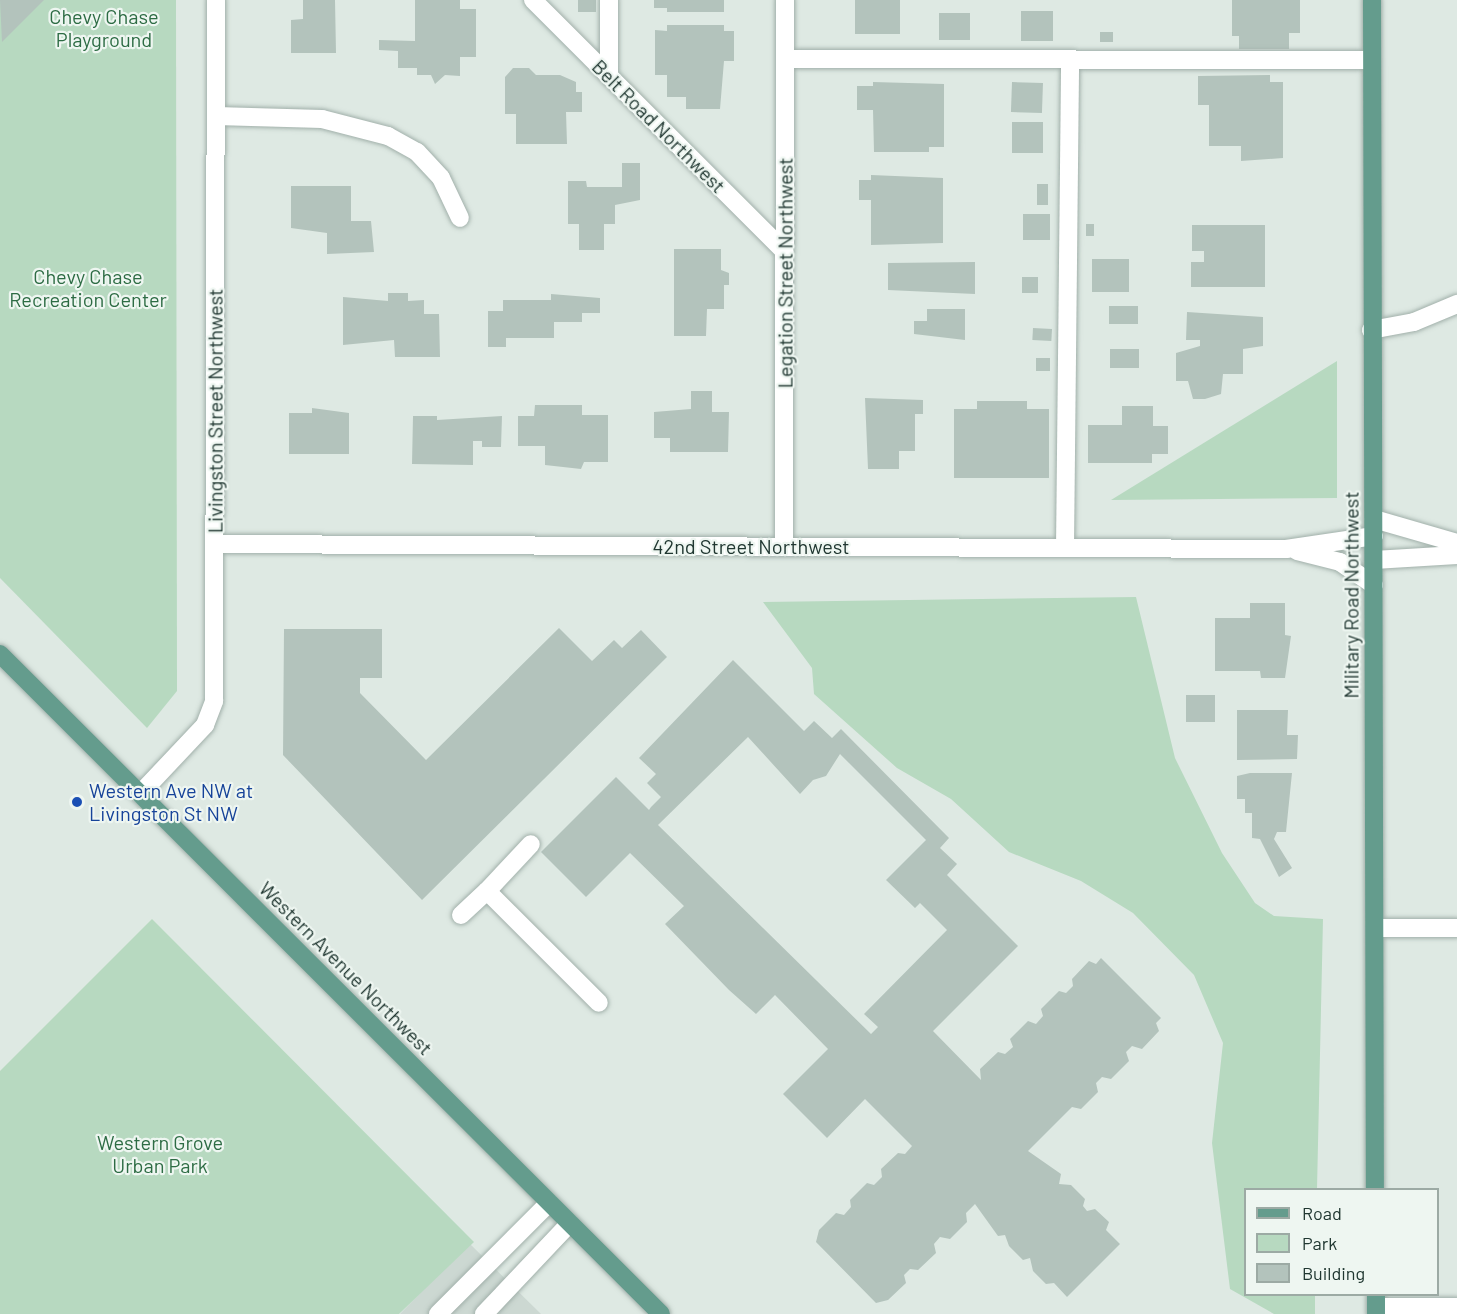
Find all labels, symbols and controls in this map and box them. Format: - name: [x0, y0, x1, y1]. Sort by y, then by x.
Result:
- park label: Chevy Chase Playground: [49, 5, 159, 52]
- street label: Belt Road Northwest: [587, 54, 731, 198]
- street label: Legation Street Northwest: [773, 158, 797, 388]
- park label: Chevy Chase Recreation Center: [9, 265, 167, 312]
- street label: Livingston Street Northwest: [203, 289, 227, 533]
- street label: Military Road Northwest: [1339, 491, 1363, 699]
- street label: 42nd Street Northwest: [652, 534, 850, 558]
- place label: Western Ave NW at Livingston St NW: [89, 778, 253, 825]
- marker: Western Ave NW at Livingston St NW: [70, 795, 84, 809]
- street label: Western Avenue Northwest: [254, 876, 438, 1060]
- park label: Western Grove Urban Park: [97, 1131, 223, 1178]
- legend: [1244, 1188, 1439, 1296]
- text: Road: [1302, 1202, 1342, 1224]
- text: Park: [1302, 1232, 1337, 1254]
- text: Building: [1302, 1262, 1365, 1284]

